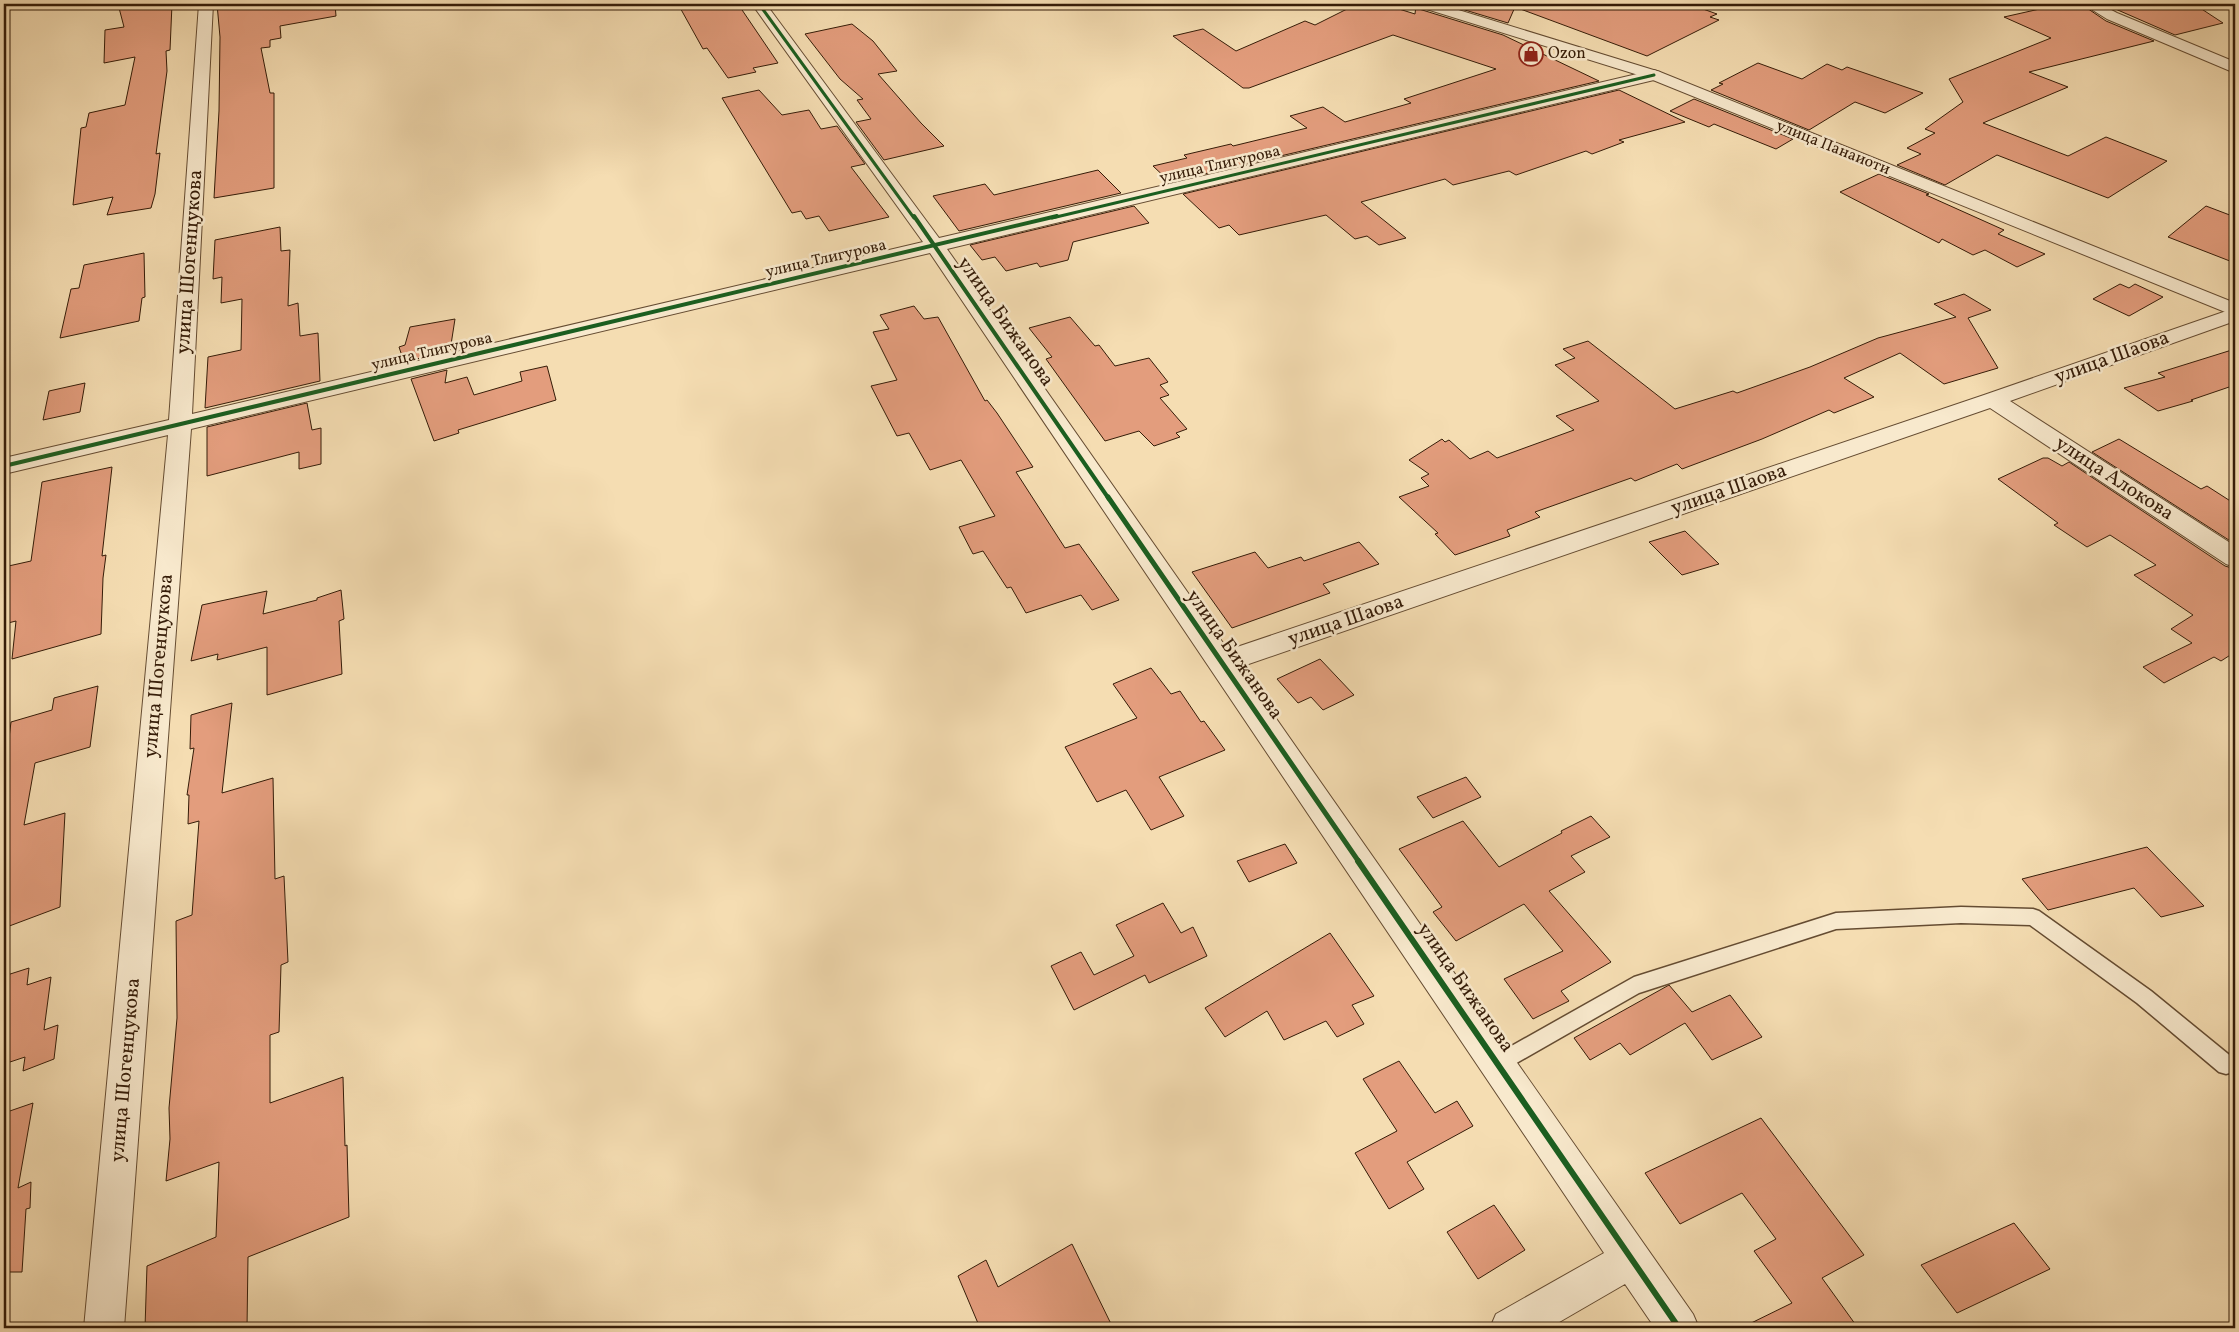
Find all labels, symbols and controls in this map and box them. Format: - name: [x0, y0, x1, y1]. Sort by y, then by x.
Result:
- shop icon: Ozon: [1518, 41, 1544, 67]
- place label: Ozon: [1548, 43, 1586, 65]
- street label: улица Панаиоти: [1773, 115, 1894, 181]
- street label: улица Тлигурова: [1157, 140, 1283, 190]
- street label: улица Шогенцукова: [170, 169, 210, 355]
- street label: улица Тлигурова: [763, 234, 889, 284]
- street label: улица Бижанова: [950, 251, 1060, 393]
- street label: улица Шаова: [2051, 324, 2173, 392]
- street label: улица Тлигурова: [369, 327, 495, 377]
- street label: улица Алокова: [2049, 430, 2179, 528]
- street label: улица Шаова: [1667, 457, 1791, 523]
- street label: улица Шогенцукова: [137, 573, 181, 759]
- street label: улица Бижанова: [1179, 584, 1289, 726]
- street label: улица Шаова: [1284, 588, 1408, 654]
- street label: улица Бижанова: [1410, 917, 1520, 1059]
- street label: улица Шогенцукова: [104, 977, 148, 1163]

